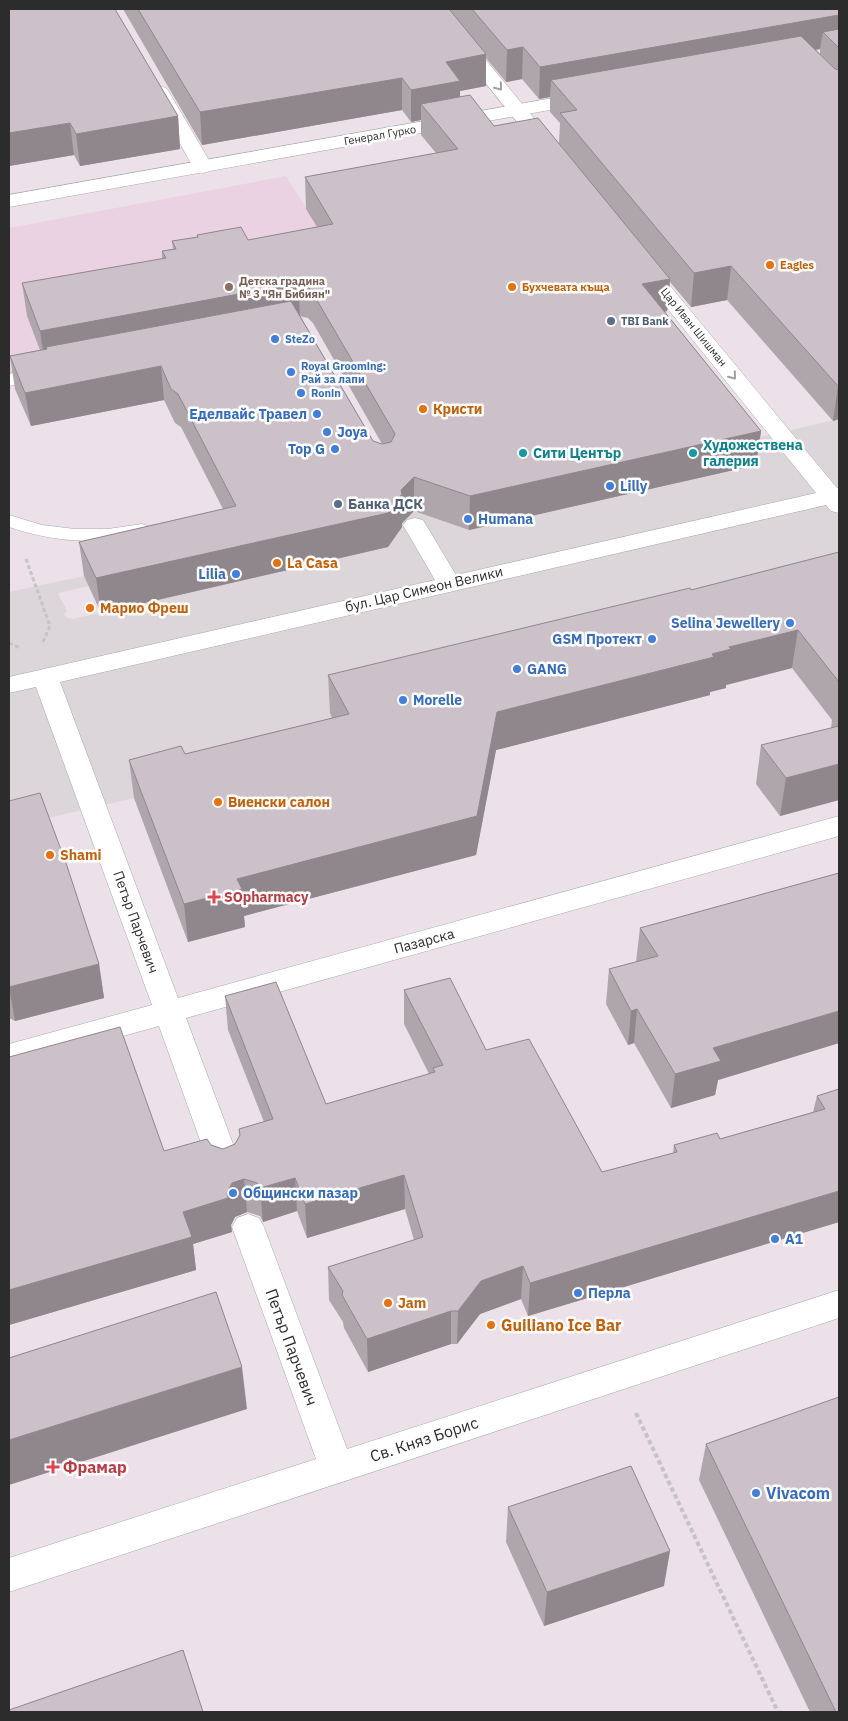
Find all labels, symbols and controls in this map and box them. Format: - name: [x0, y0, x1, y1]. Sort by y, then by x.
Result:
- one-way arrow: [493, 82, 502, 91]
- street label: Генерал Гурко: [343, 122, 417, 148]
- place label: Eagles: [780, 258, 815, 272]
- marker: Eagles: [764, 259, 776, 271]
- place label: Детска градина № 3 "Ян Бибиян": [239, 274, 330, 301]
- place label: Бухчевата къща: [522, 280, 610, 294]
- marker: Детска градина № 3 "Ян Бибиян": [223, 281, 235, 293]
- marker: Бухчевата къща: [506, 281, 518, 293]
- street label: Цар Иван Шишман: [658, 285, 730, 369]
- place label: TBI Bank: [621, 314, 669, 328]
- marker: TBI Bank: [605, 315, 617, 327]
- place label: SteZo: [285, 332, 315, 346]
- marker: SteZo: [269, 333, 281, 345]
- place label: Royal Grooming: Рай за лапи: [301, 359, 386, 386]
- marker: Royal Grooming: Рай за лапи: [285, 366, 297, 378]
- one-way arrow: [728, 371, 737, 380]
- place label: Ronin: [311, 386, 341, 400]
- marker: Ronin: [295, 387, 307, 399]
- place label: Кристи: [433, 400, 482, 418]
- marker: Кристи: [417, 403, 429, 415]
- place label: Еделвайс Травел: [189, 405, 307, 423]
- marker: Еделвайс Травел: [311, 408, 323, 420]
- place label: Joya: [337, 423, 368, 441]
- marker: Joya: [321, 426, 333, 438]
- place label: Художествена галерия: [703, 436, 803, 470]
- place label: Top G: [288, 440, 325, 458]
- marker: Top G: [329, 443, 341, 455]
- place label: Сити Център: [533, 444, 621, 462]
- marker: Сити Център: [517, 447, 529, 459]
- marker: Художествена галерия: [687, 447, 699, 459]
- place label: Lilly: [620, 477, 648, 495]
- marker: Lilly: [604, 480, 616, 492]
- place label: Банка ДСК: [348, 495, 423, 513]
- marker: Банка ДСК: [332, 498, 344, 510]
- place label: Humana: [478, 510, 533, 528]
- marker: Humana: [462, 513, 474, 525]
- place label: La Casa: [287, 554, 338, 572]
- marker: La Casa: [271, 557, 283, 569]
- street label: бул. Цар Симеон Велики: [343, 562, 505, 616]
- place label: Lilia: [198, 565, 226, 583]
- marker: Lilia: [230, 568, 242, 580]
- place label: Марио Фреш: [100, 599, 189, 617]
- marker: Марио Фреш: [84, 602, 96, 614]
- place label: Selina Jewellery: [671, 614, 781, 632]
- marker: Selina Jewellery: [784, 617, 796, 629]
- place label: GSM Протект: [552, 630, 642, 648]
- marker: GSM Протект: [646, 633, 658, 645]
- place label: GANG: [527, 660, 567, 678]
- marker: GANG: [511, 663, 523, 675]
- place label: Morelle: [413, 691, 462, 709]
- marker: Morelle: [397, 694, 409, 706]
- place label: Виенски салон: [228, 793, 330, 811]
- marker: Виенски салон: [212, 796, 224, 808]
- place label: Shami: [60, 846, 102, 864]
- marker: Shami: [44, 849, 56, 861]
- street label: Петър Парчевич: [109, 868, 163, 976]
- place label: SOpharmacy: [224, 888, 309, 906]
- marker: SOpharmacy: [208, 891, 220, 903]
- street label: Пазарска: [392, 924, 457, 958]
- place label: Общински пазар: [243, 1184, 358, 1202]
- marker: Общински пазар: [227, 1187, 239, 1199]
- place label: A1: [785, 1230, 804, 1248]
- marker: A1: [769, 1233, 781, 1245]
- place label: Перла: [588, 1284, 631, 1302]
- street label: Петър Парчевич: [262, 1286, 322, 1408]
- marker: Перла: [572, 1287, 584, 1299]
- place label: Jam: [398, 1294, 426, 1312]
- marker: Jam: [382, 1297, 394, 1309]
- place label: Guiliano Ice Bar: [501, 1315, 622, 1335]
- marker: Guiliano Ice Bar: [485, 1319, 497, 1331]
- street label: Св. Княз Борис: [367, 1412, 481, 1466]
- place label: Фрамар: [63, 1457, 127, 1477]
- marker: Фрамар: [47, 1461, 59, 1473]
- place label: Vivacom: [766, 1483, 830, 1503]
- marker: Vivacom: [750, 1487, 762, 1499]

